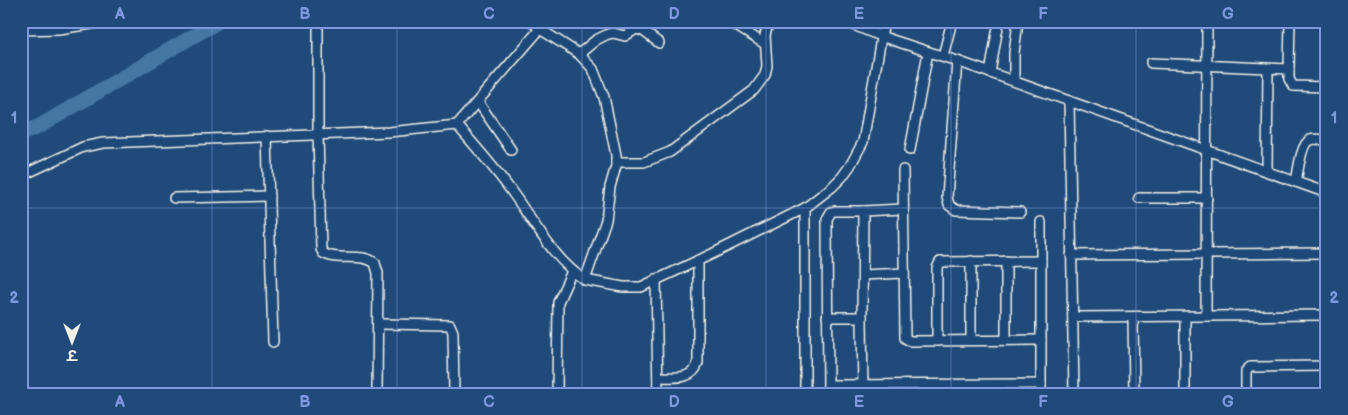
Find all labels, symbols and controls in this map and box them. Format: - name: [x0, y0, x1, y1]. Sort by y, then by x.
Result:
- text: A: [114, 5, 125, 24]
- text: B: [299, 5, 311, 24]
- text: C: [483, 5, 495, 24]
- text: D: [668, 5, 680, 24]
- text: E: [854, 5, 864, 24]
- text: F: [1038, 5, 1048, 24]
- text: G: [1222, 5, 1234, 24]
- text: 1: [11, 109, 17, 128]
- text: 1: [1331, 109, 1337, 128]
- text: 2: [9, 289, 19, 308]
- text: 2: [1329, 289, 1339, 308]
- north arrow: [48, 318, 98, 368]
- text: उ: [66, 346, 79, 363]
- text: A: [114, 393, 125, 412]
- text: B: [299, 393, 311, 412]
- text: C: [483, 393, 495, 412]
- text: D: [668, 393, 680, 412]
- text: E: [854, 393, 864, 412]
- text: F: [1038, 393, 1048, 412]
- text: G: [1222, 393, 1234, 412]

